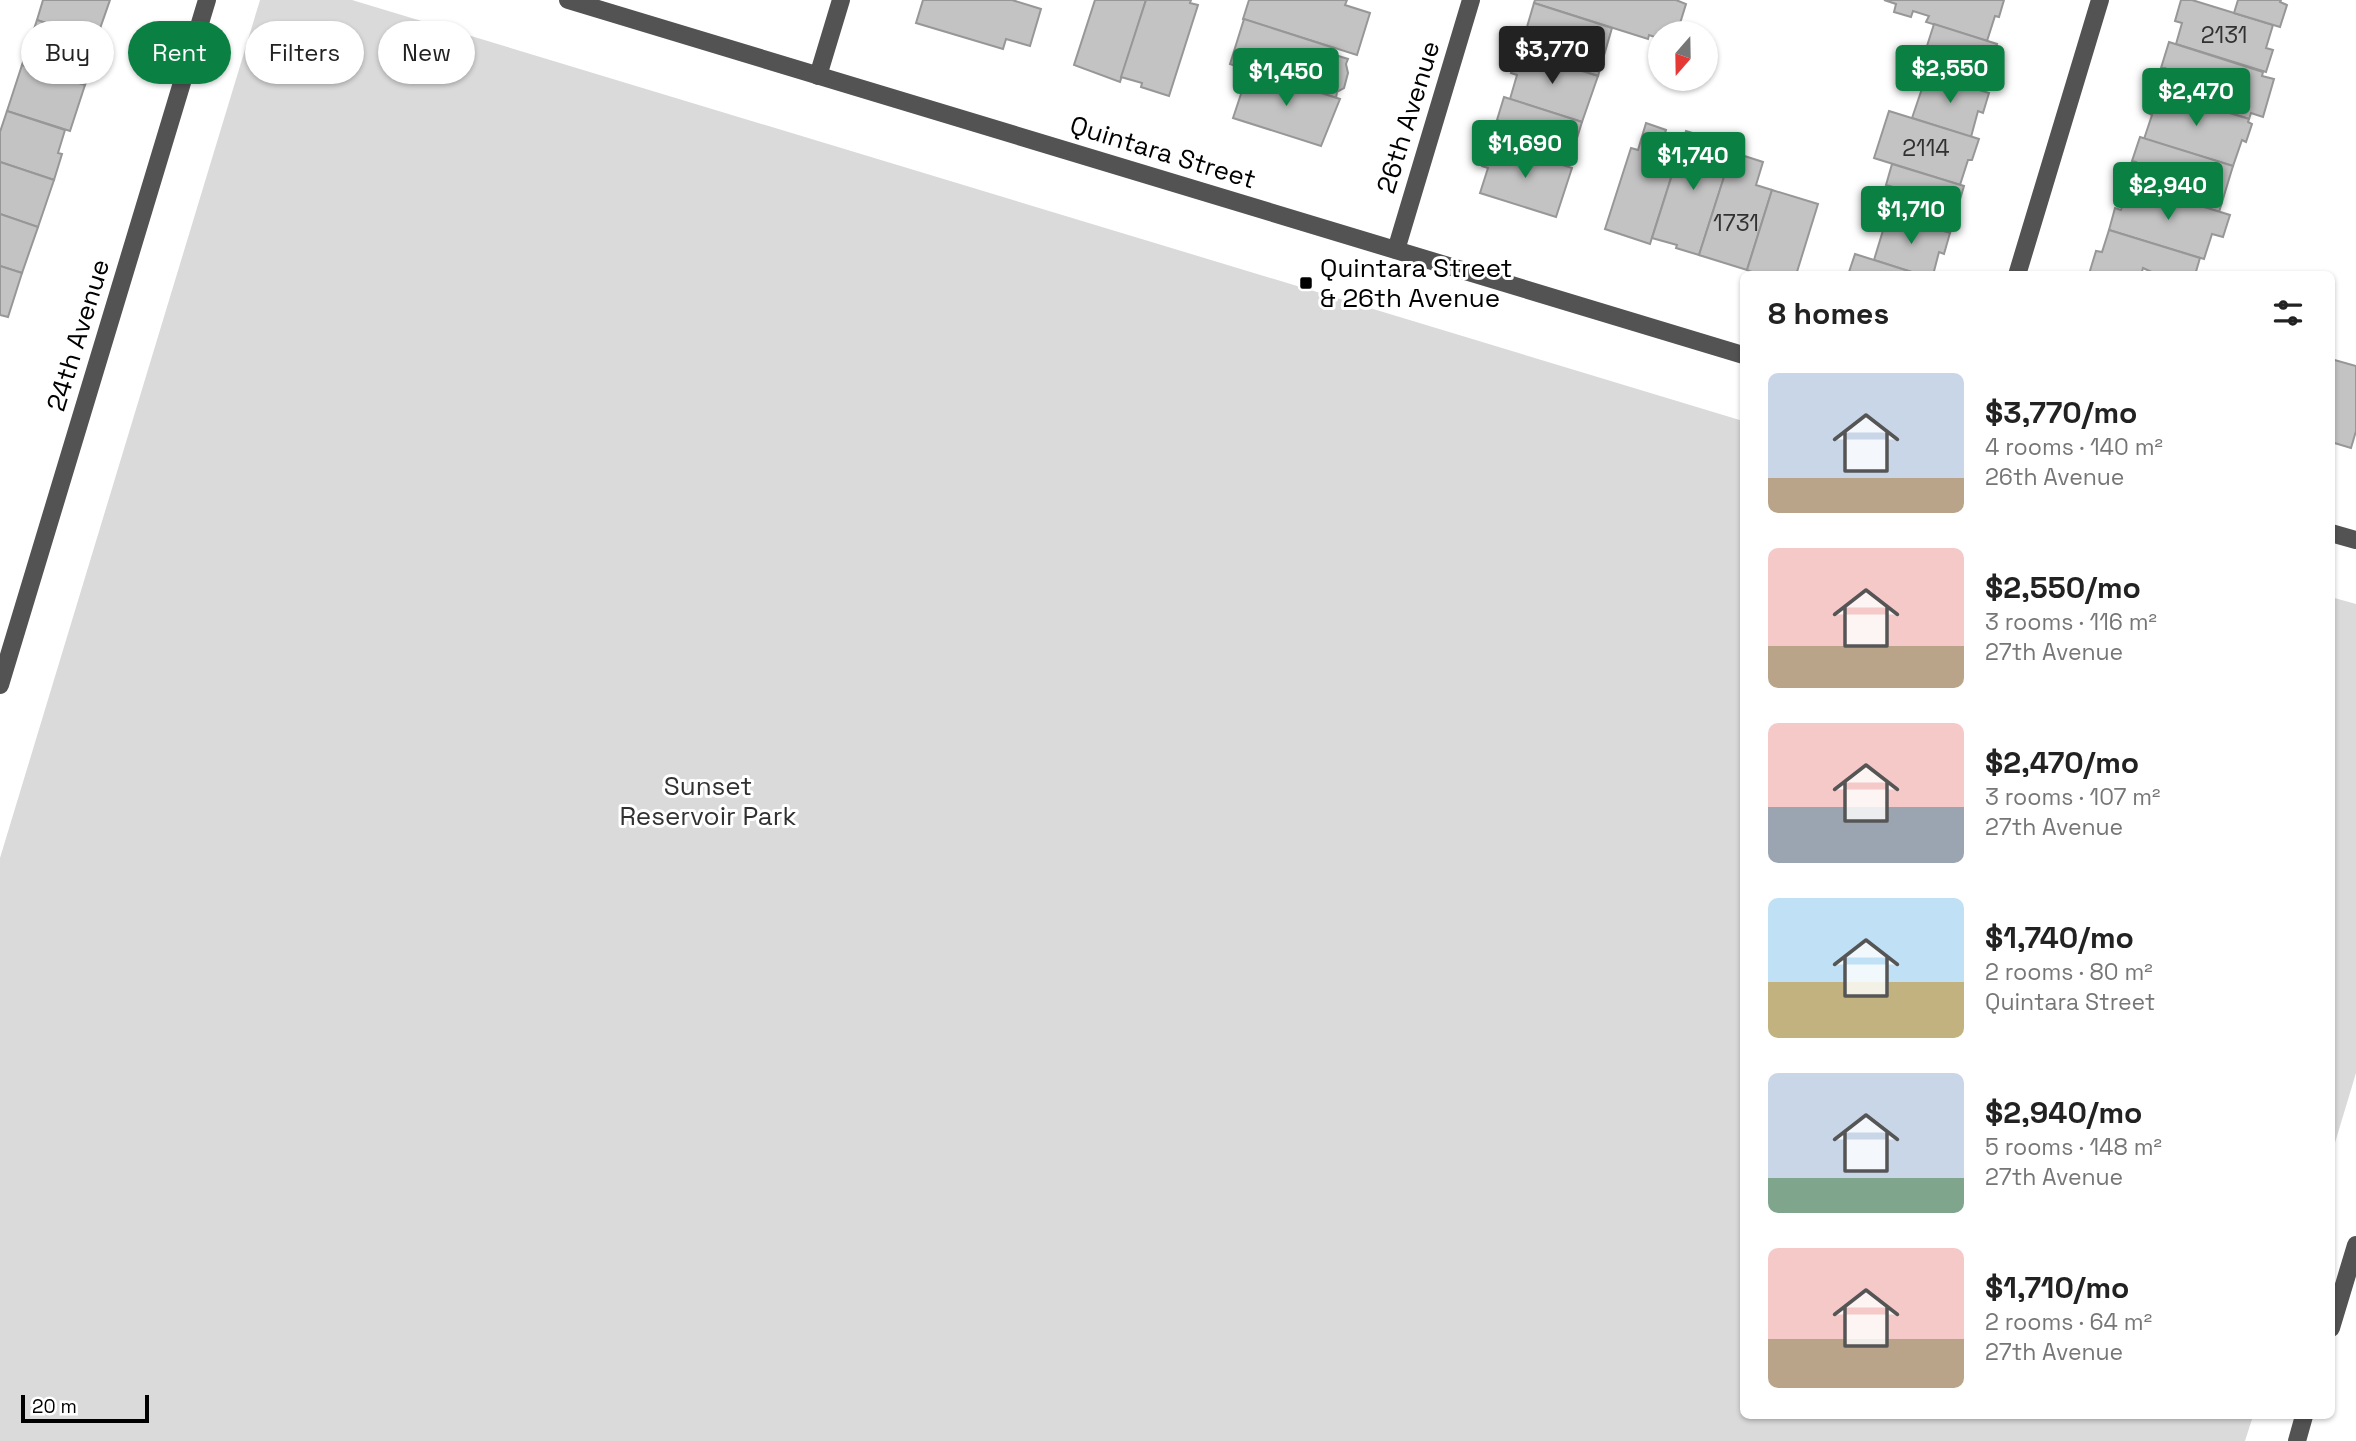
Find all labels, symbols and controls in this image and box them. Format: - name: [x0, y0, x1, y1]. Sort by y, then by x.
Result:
- house number: 2131: [2201, 20, 2247, 50]
- chip: Buy: [21, 21, 114, 84]
- chip: Rent: [128, 21, 231, 84]
- chip: Filters: [245, 21, 364, 84]
- chip: New: [378, 21, 475, 84]
- north arrow: [1648, 21, 1718, 91]
- map controls: [1648, 21, 1718, 91]
- pin: $3,770: [1495, 27, 1609, 86]
- text: $3,770: [1515, 34, 1589, 64]
- street label: 26th Avenue: [1369, 37, 1447, 197]
- pin: $2,550: [1893, 46, 2007, 105]
- pin: $1,450: [1229, 48, 1343, 108]
- text: $2,550: [1912, 53, 1988, 83]
- text: $1,450: [1249, 56, 1323, 86]
- pin: $2,470: [2139, 68, 2253, 128]
- text: $2,470: [2158, 76, 2234, 106]
- street label: Quintara Street: [1066, 108, 1260, 196]
- pin: $1,690: [1468, 120, 1582, 180]
- text: $1,690: [1488, 128, 1562, 158]
- pin: $1,740: [1636, 132, 1750, 192]
- house number: 2114: [1902, 133, 1950, 163]
- text: $1,740: [1657, 140, 1729, 170]
- pin: $2,940: [2111, 162, 2225, 222]
- text: $2,940: [2129, 170, 2207, 200]
- pin: $1,710: [1854, 187, 1968, 246]
- text: $1,710: [1877, 194, 1945, 224]
- house number: 1731: [1713, 208, 1759, 238]
- place label: Quintara Street & 26th Avenue: [1320, 251, 1513, 315]
- street label: 24th Avenue: [39, 255, 117, 415]
- marker: Quintara Street & 26th Avenue: [1298, 275, 1314, 291]
- text: 8 homes: [1768, 294, 1889, 333]
- icon: filters: [2269, 294, 2307, 332]
- text: $3,770/mo: [1985, 393, 2137, 432]
- icon: home: [1824, 401, 1908, 485]
- text: 4 rooms · 140 m²: [1985, 432, 2163, 462]
- text: 26th Avenue: [1985, 462, 2124, 492]
- text: $2,550/mo: [1985, 568, 2141, 607]
- icon: home: [1824, 576, 1908, 660]
- text: 3 rooms · 116 m²: [1985, 607, 2157, 637]
- text: 27th Avenue: [1985, 637, 2123, 667]
- text: $2,470/mo: [1985, 743, 2139, 782]
- icon: home: [1824, 751, 1908, 835]
- park label: Sunset Reservoir Park: [619, 769, 797, 833]
- text: 3 rooms · 107 m²: [1985, 782, 2161, 812]
- text: 27th Avenue: [1985, 812, 2123, 842]
- text: $1,740/mo: [1985, 918, 2134, 957]
- icon: home: [1824, 926, 1908, 1010]
- text: 2 rooms · 80 m²: [1985, 957, 2153, 987]
- text: Quintara Street: [1985, 987, 2155, 1017]
- text: $2,940/mo: [1985, 1093, 2142, 1132]
- icon: home: [1824, 1101, 1908, 1185]
- text: 5 rooms · 148 m²: [1985, 1132, 2162, 1162]
- text: 27th Avenue: [1985, 1162, 2123, 1192]
- text: $1,710/mo: [1985, 1268, 2129, 1307]
- icon: home: [1824, 1276, 1908, 1360]
- text: 2 rooms · 64 m²: [1985, 1307, 2152, 1337]
- text: 27th Avenue: [1985, 1337, 2123, 1367]
- scale bar: [21, 1392, 149, 1424]
- text: 20 m: [32, 1394, 77, 1419]

